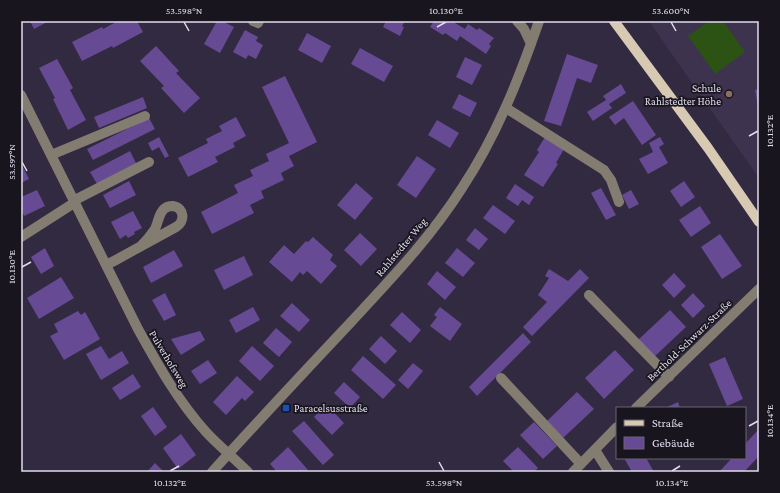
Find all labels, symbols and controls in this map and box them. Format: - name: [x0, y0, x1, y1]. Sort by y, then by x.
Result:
- text: 53.598°N: [166, 5, 203, 16]
- text: 10.130°E: [429, 5, 463, 16]
- text: 53.600°N: [652, 5, 690, 16]
- place label: Schule Rahlstedter Höhe: [645, 82, 721, 107]
- marker: Schule Rahlstedter Höhe: [724, 89, 734, 99]
- text: 10.132°E: [764, 114, 775, 147]
- text: 53.597°N: [6, 144, 17, 180]
- street label: Rahlstedter Weg: [373, 215, 430, 279]
- text: 10.130°E: [6, 250, 17, 284]
- street label: Berthold-Schwarz-Straße: [644, 297, 734, 383]
- street label: Pulverhofsweg: [146, 328, 191, 391]
- place label: Paracelsusstraße: [294, 402, 368, 414]
- marker: Paracelsusstraße: [281, 403, 291, 413]
- text: 10.134°E: [764, 404, 775, 438]
- legend: [616, 407, 746, 459]
- text: Straße: [652, 416, 683, 430]
- text: Gebäude: [652, 436, 694, 450]
- text: 10.132°E: [154, 477, 187, 488]
- text: 53.598°N: [426, 477, 463, 488]
- text: 10.134°E: [655, 477, 689, 488]

